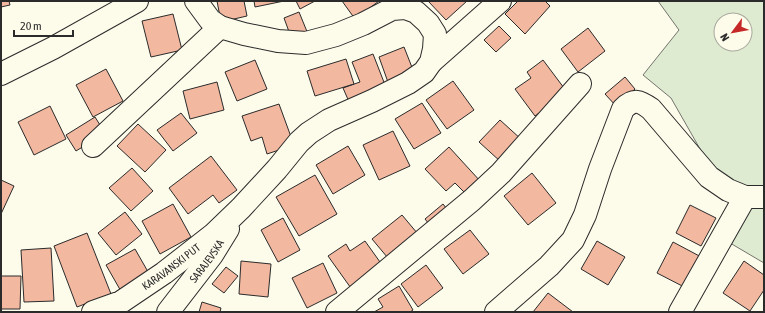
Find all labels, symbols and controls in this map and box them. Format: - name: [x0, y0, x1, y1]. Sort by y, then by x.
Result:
- scale bar: [14, 12, 73, 38]
- north arrow: [713, 12, 753, 52]
- text: 20 m: [20, 19, 42, 33]
- text: N: [718, 31, 731, 43]
- street label: SARAJEVSKA: [187, 237, 226, 285]
- street label: KARAVANSKI PUT: [140, 241, 203, 292]

